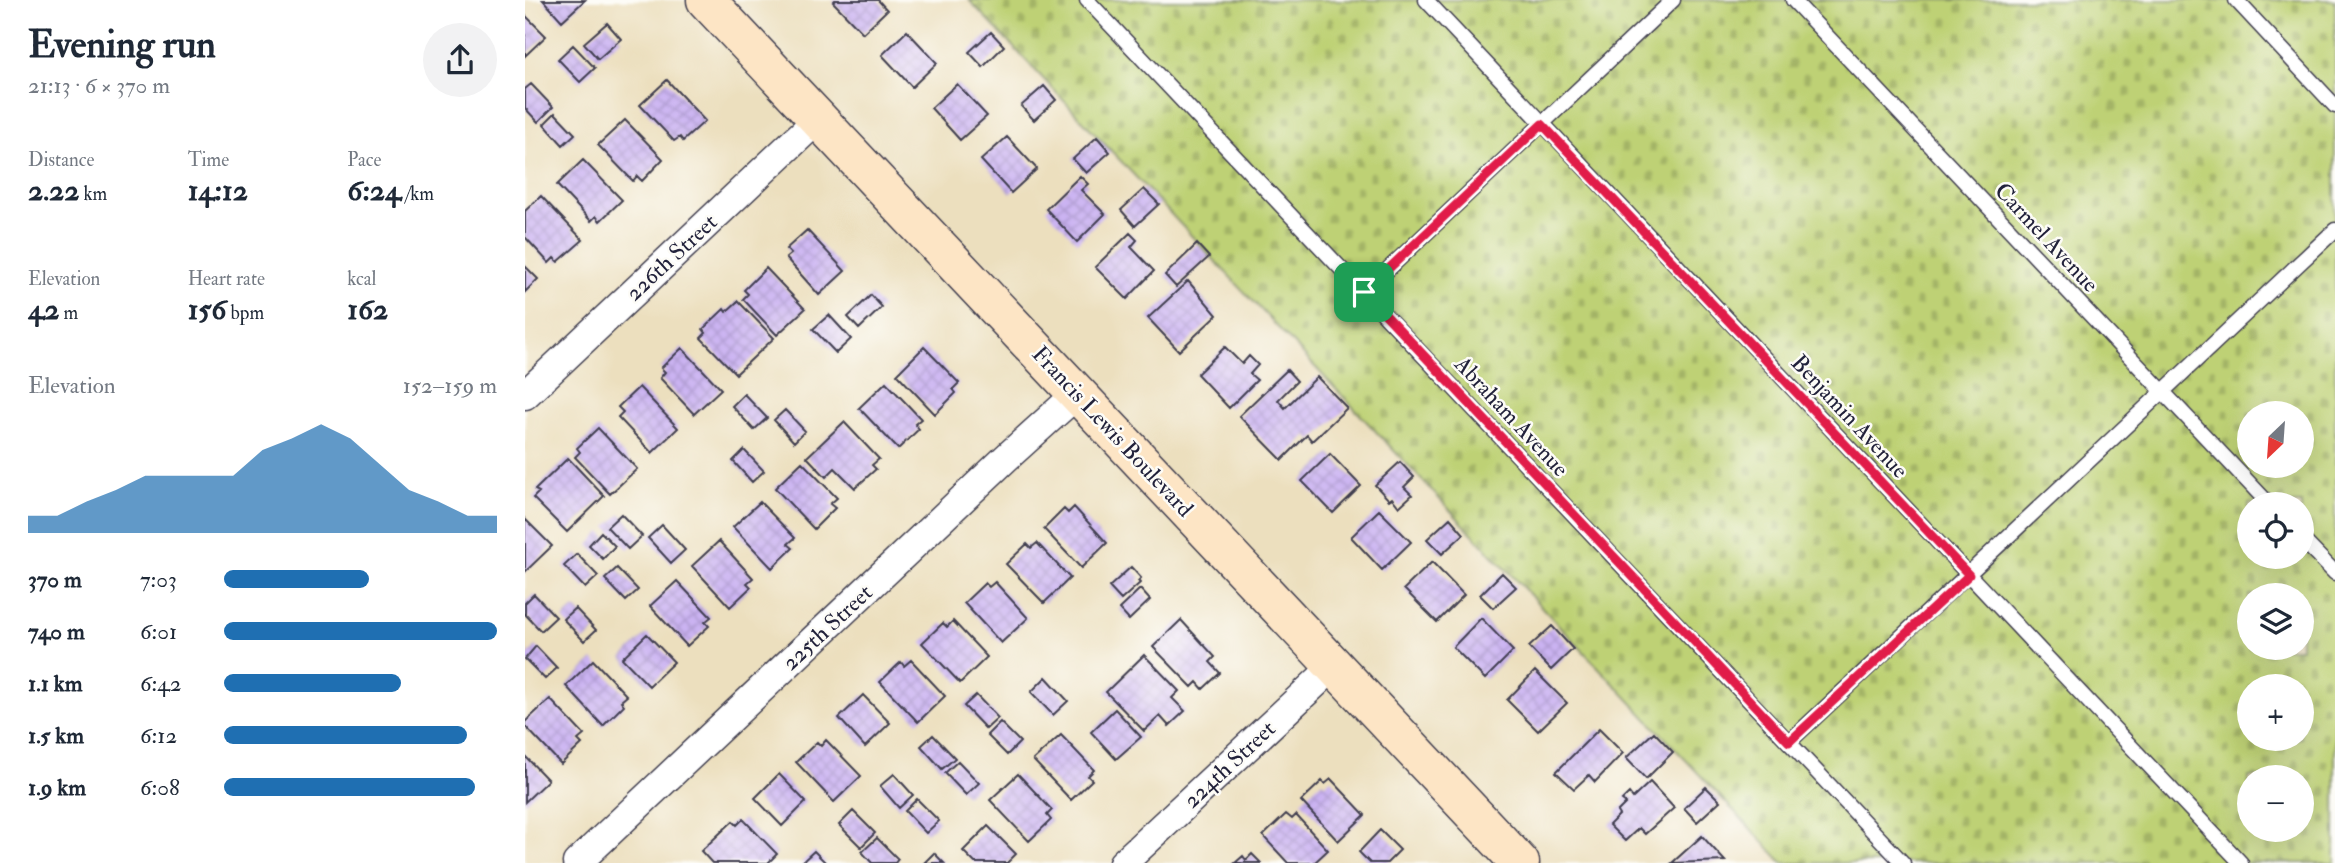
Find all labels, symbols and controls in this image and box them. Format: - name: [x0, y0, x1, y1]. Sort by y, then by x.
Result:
- text: Evening run: [28, 21, 216, 69]
- button: share: [423, 23, 497, 97]
- text: 21:13 · 6 × 370 m: [28, 71, 170, 100]
- text: Distance: [28, 148, 94, 172]
- text: Time: [188, 148, 229, 172]
- text: Pace: [347, 148, 381, 172]
- text: 2.22: [28, 172, 79, 209]
- text: 14:12: [188, 172, 248, 209]
- text: 6:24: [347, 172, 401, 209]
- street label: Carmel Avenue: [1988, 176, 2105, 299]
- text: km: [79, 182, 107, 206]
- text: /km: [401, 182, 434, 206]
- street label: 226th Street: [620, 208, 723, 307]
- pin: [1334, 262, 1394, 322]
- text: Elevation: [28, 267, 100, 291]
- text: Heart rate: [188, 267, 265, 291]
- text: kcal: [347, 267, 376, 291]
- icon: arrive: [1345, 273, 1383, 311]
- text: 42: [28, 291, 59, 328]
- text: 156: [188, 291, 227, 328]
- text: 162: [347, 291, 388, 328]
- text: m: [59, 301, 78, 325]
- text: bpm: [227, 301, 264, 325]
- street label: Francis Lewis Boulevard: [1026, 340, 1199, 523]
- street label: Benjamin Avenue: [1785, 348, 1915, 484]
- street label: Abraham Avenue: [1448, 349, 1575, 483]
- text: Elevation: [28, 371, 116, 400]
- text: 152–159 m: [403, 371, 497, 400]
- north arrow: [2237, 401, 2313, 478]
- map controls: [2237, 401, 2314, 842]
- button: locate: [2237, 492, 2314, 569]
- text: 370 m: [28, 565, 82, 594]
- text: 7:03: [140, 565, 177, 594]
- street label: 225th Street: [776, 578, 879, 677]
- button: layers: [2237, 583, 2314, 660]
- text: 740 m: [28, 617, 85, 646]
- text: 6:01: [140, 617, 177, 646]
- text: 1.1 km: [28, 669, 83, 698]
- text: 6:42: [140, 669, 181, 698]
- button: +: [2237, 674, 2314, 751]
- street label: 224th Street: [1177, 714, 1281, 814]
- text: 1.5 km: [28, 721, 84, 750]
- text: 6:12: [140, 721, 177, 750]
- button: −: [2237, 765, 2314, 842]
- text: 1.9 km: [28, 773, 86, 802]
- text: 6:08: [140, 773, 180, 802]

